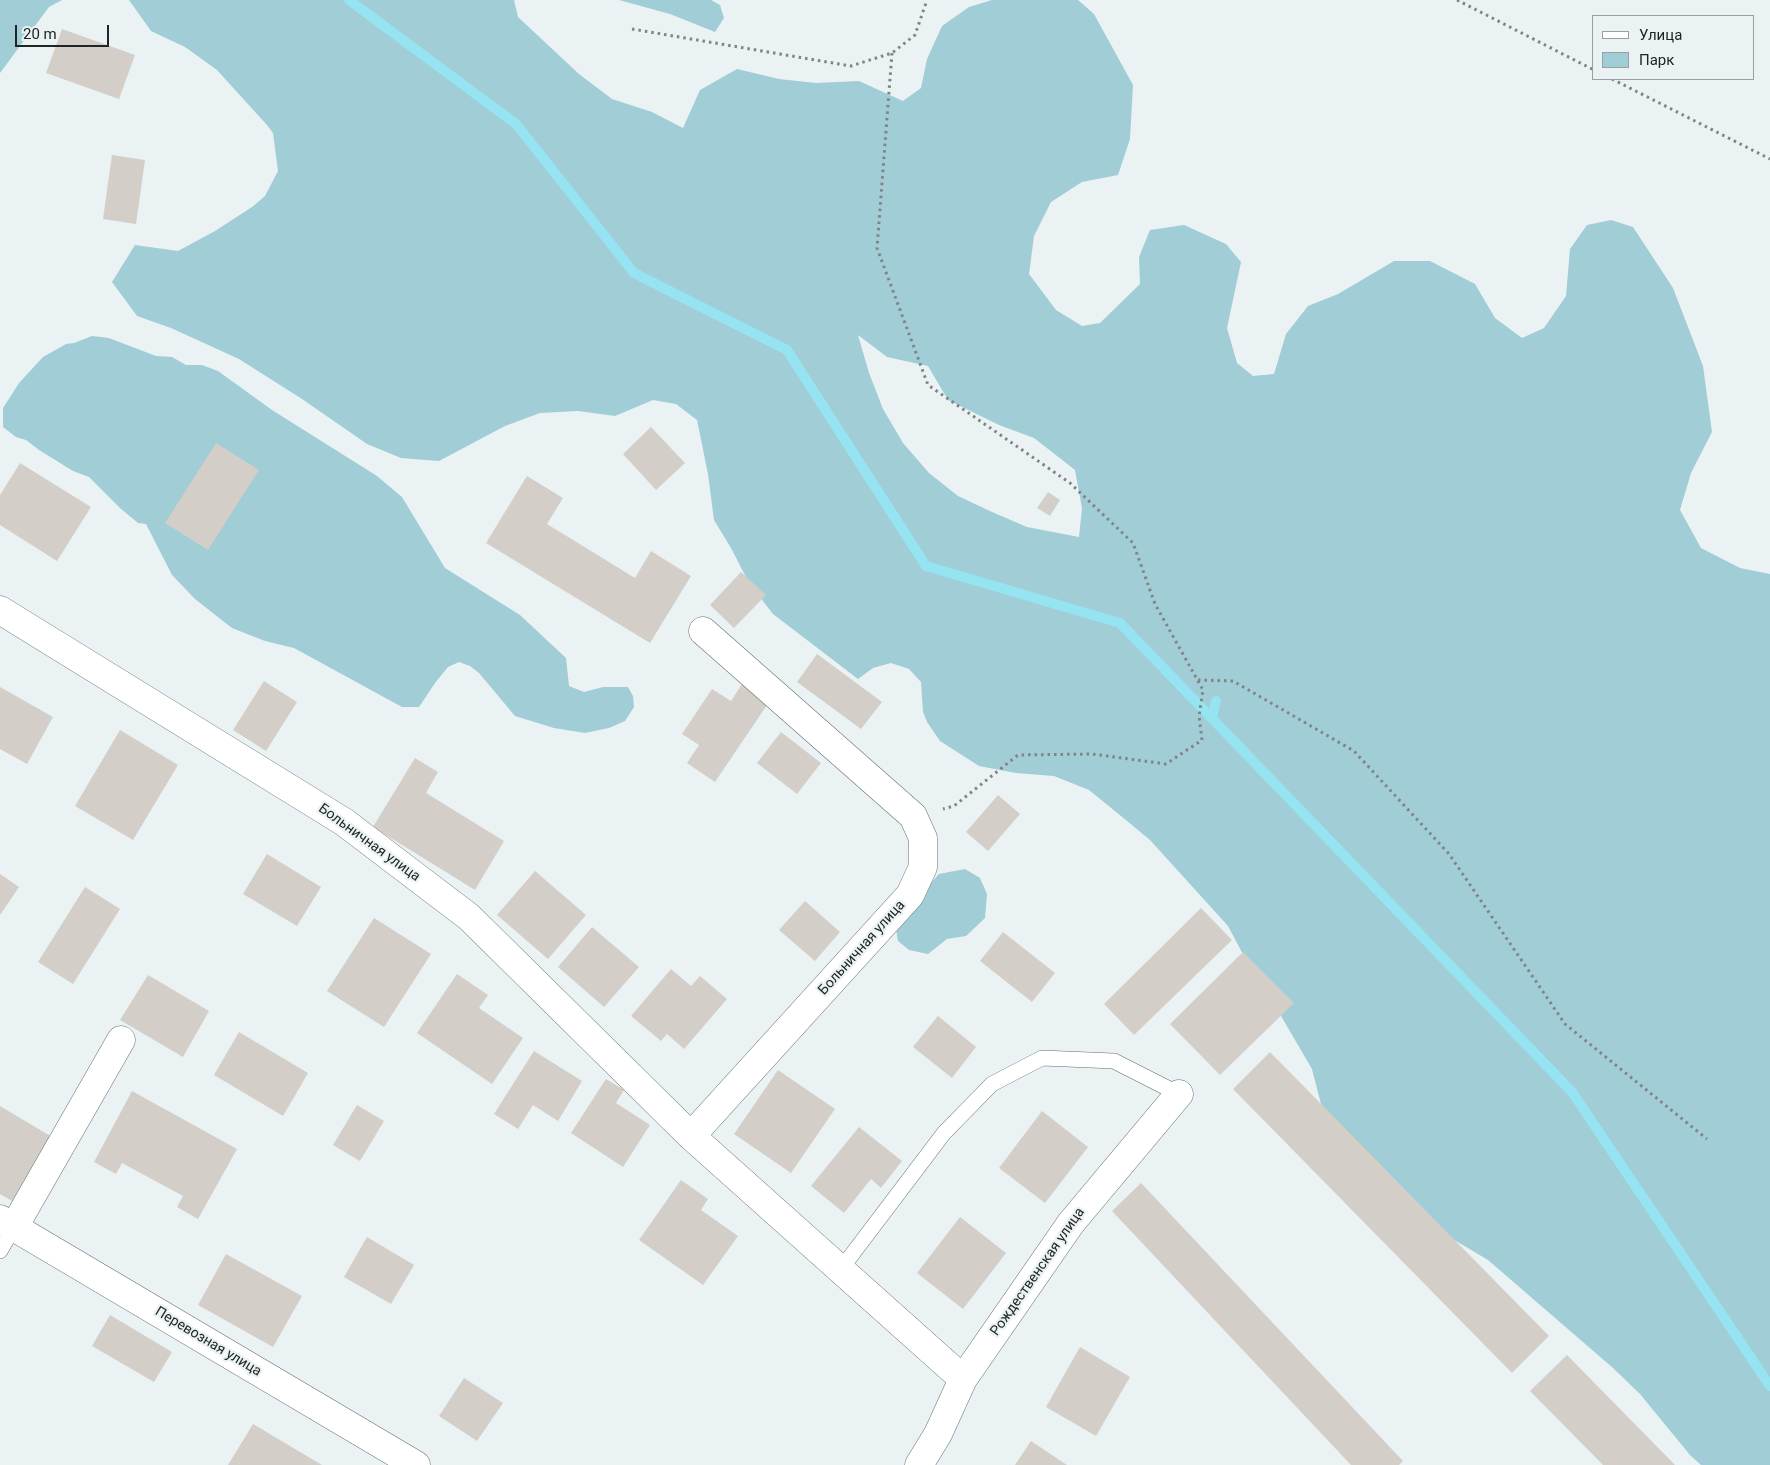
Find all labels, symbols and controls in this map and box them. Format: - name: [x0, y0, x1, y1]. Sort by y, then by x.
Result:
- scale bar: [18, 15, 111, 47]
- legend: [1592, 15, 1755, 80]
- text: 20 m: [23, 25, 57, 43]
- text: Улица: [1639, 26, 1682, 44]
- text: Парк: [1639, 51, 1674, 69]
- street label: Больничная улица: [315, 801, 423, 885]
- street label: Больничная улица: [815, 897, 909, 999]
- street label: Рождественская улица: [987, 1205, 1089, 1339]
- street label: Перевозная улица: [152, 1304, 264, 1380]

